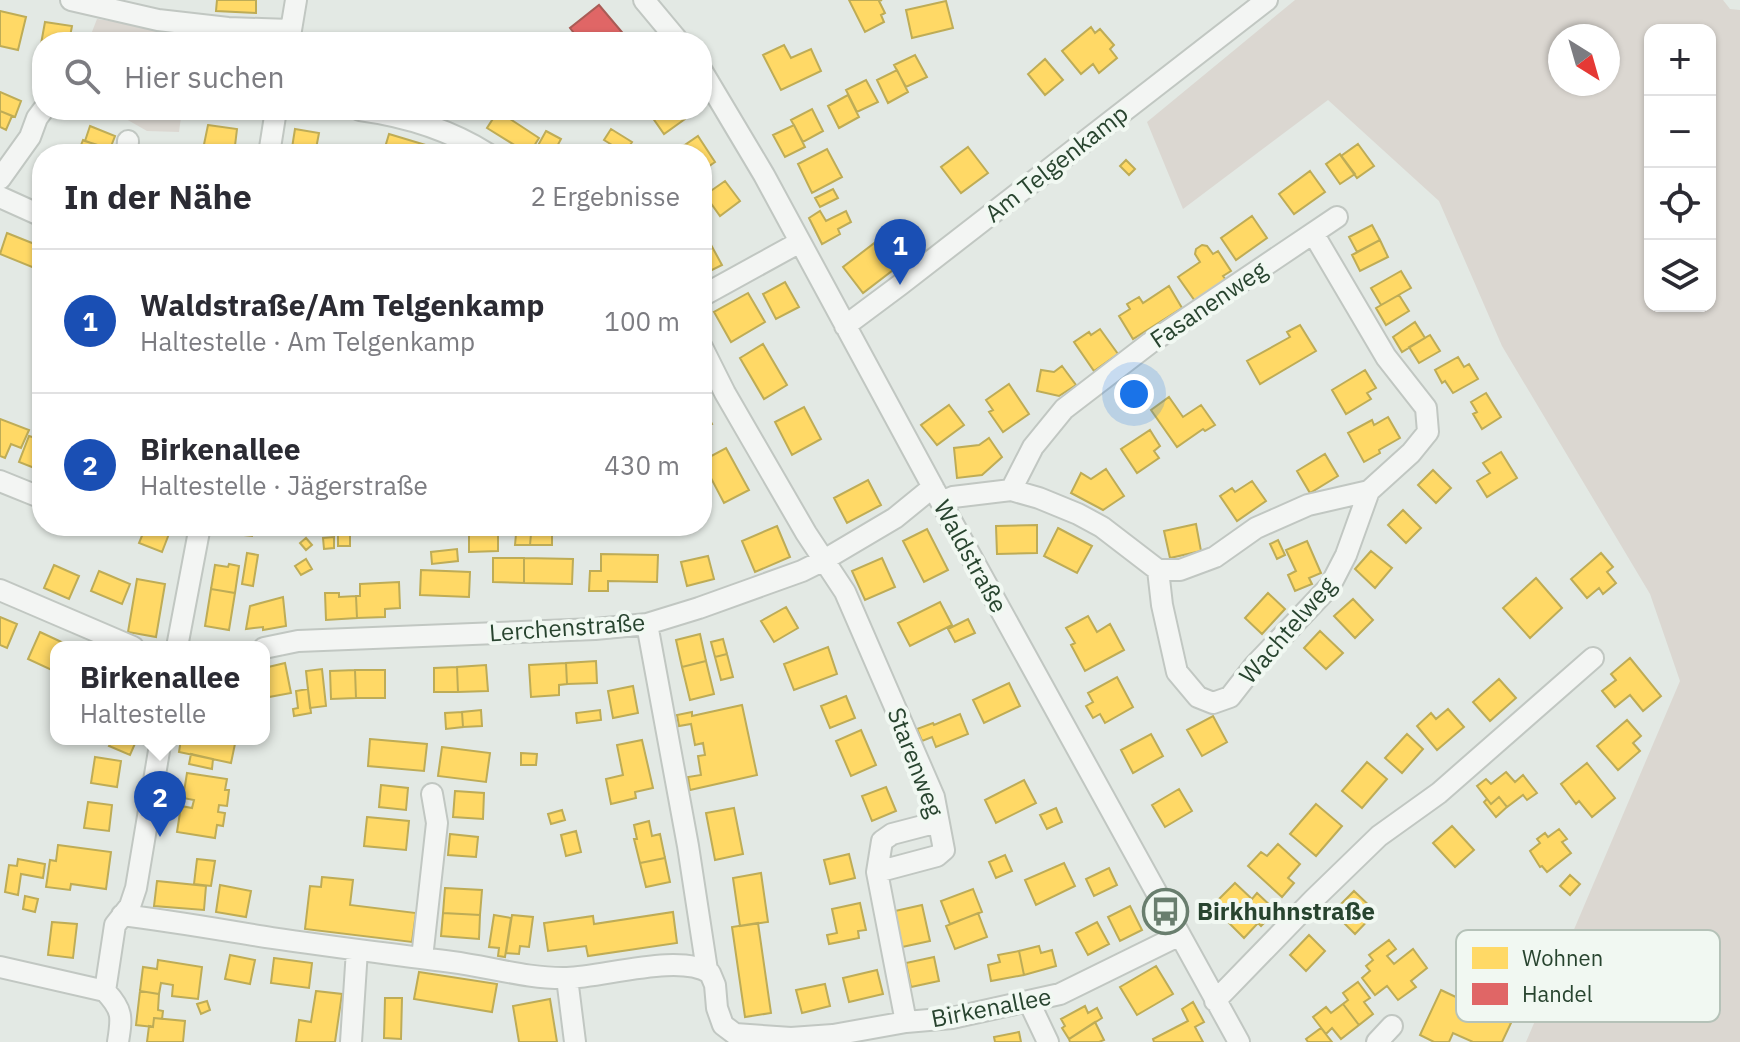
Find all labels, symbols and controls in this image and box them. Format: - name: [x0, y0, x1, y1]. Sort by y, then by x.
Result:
- north arrow: [1548, 24, 1620, 96]
- map controls: [1644, 24, 1716, 312]
- button: +: [1644, 24, 1716, 96]
- search box: [32, 32, 712, 120]
- icon: search: [60, 54, 104, 98]
- text: Hier suchen: [124, 57, 285, 96]
- button: −: [1644, 96, 1716, 168]
- street label: Am Telgenkamp: [978, 97, 1134, 229]
- button: locate: [1644, 168, 1716, 240]
- text: In der Nähe: [64, 174, 252, 218]
- text: 2 Ergebnisse: [531, 179, 680, 213]
- pin: 1: [874, 219, 926, 285]
- button: layers: [1644, 240, 1716, 312]
- street label: Fasanenweg: [1143, 253, 1273, 355]
- text: Waldstraße/Am Telgenkamp: [140, 285, 545, 324]
- text: 1: [82, 304, 98, 338]
- text: 100 m: [604, 304, 680, 338]
- text: Haltestelle · Am Telgenkamp: [140, 324, 475, 358]
- your location: [1114, 374, 1154, 414]
- text: Birkenallee: [140, 429, 301, 468]
- text: 2: [82, 448, 98, 482]
- text: 430 m: [604, 448, 680, 482]
- text: Haltestelle · Jägerstraße: [140, 468, 428, 502]
- street label: Waldstraße: [927, 494, 1015, 618]
- street label: Wachtelweg: [1232, 570, 1342, 690]
- street label: Lerchenstraße: [488, 606, 646, 648]
- popup: [50, 641, 270, 745]
- text: Birkenallee: [80, 657, 240, 696]
- text: Haltestelle: [80, 696, 206, 730]
- street label: Starenweg: [881, 703, 952, 822]
- pin: 2: [134, 771, 186, 837]
- bus stop icon: Birkhuhnstraße: [1142, 887, 1190, 935]
- place label: Birkhuhnstraße: [1197, 895, 1375, 927]
- legend: [1456, 930, 1720, 1022]
- text: Wohnen: [1522, 943, 1603, 972]
- text: Handel: [1522, 979, 1593, 1008]
- street label: Birkenallee: [928, 980, 1054, 1034]

